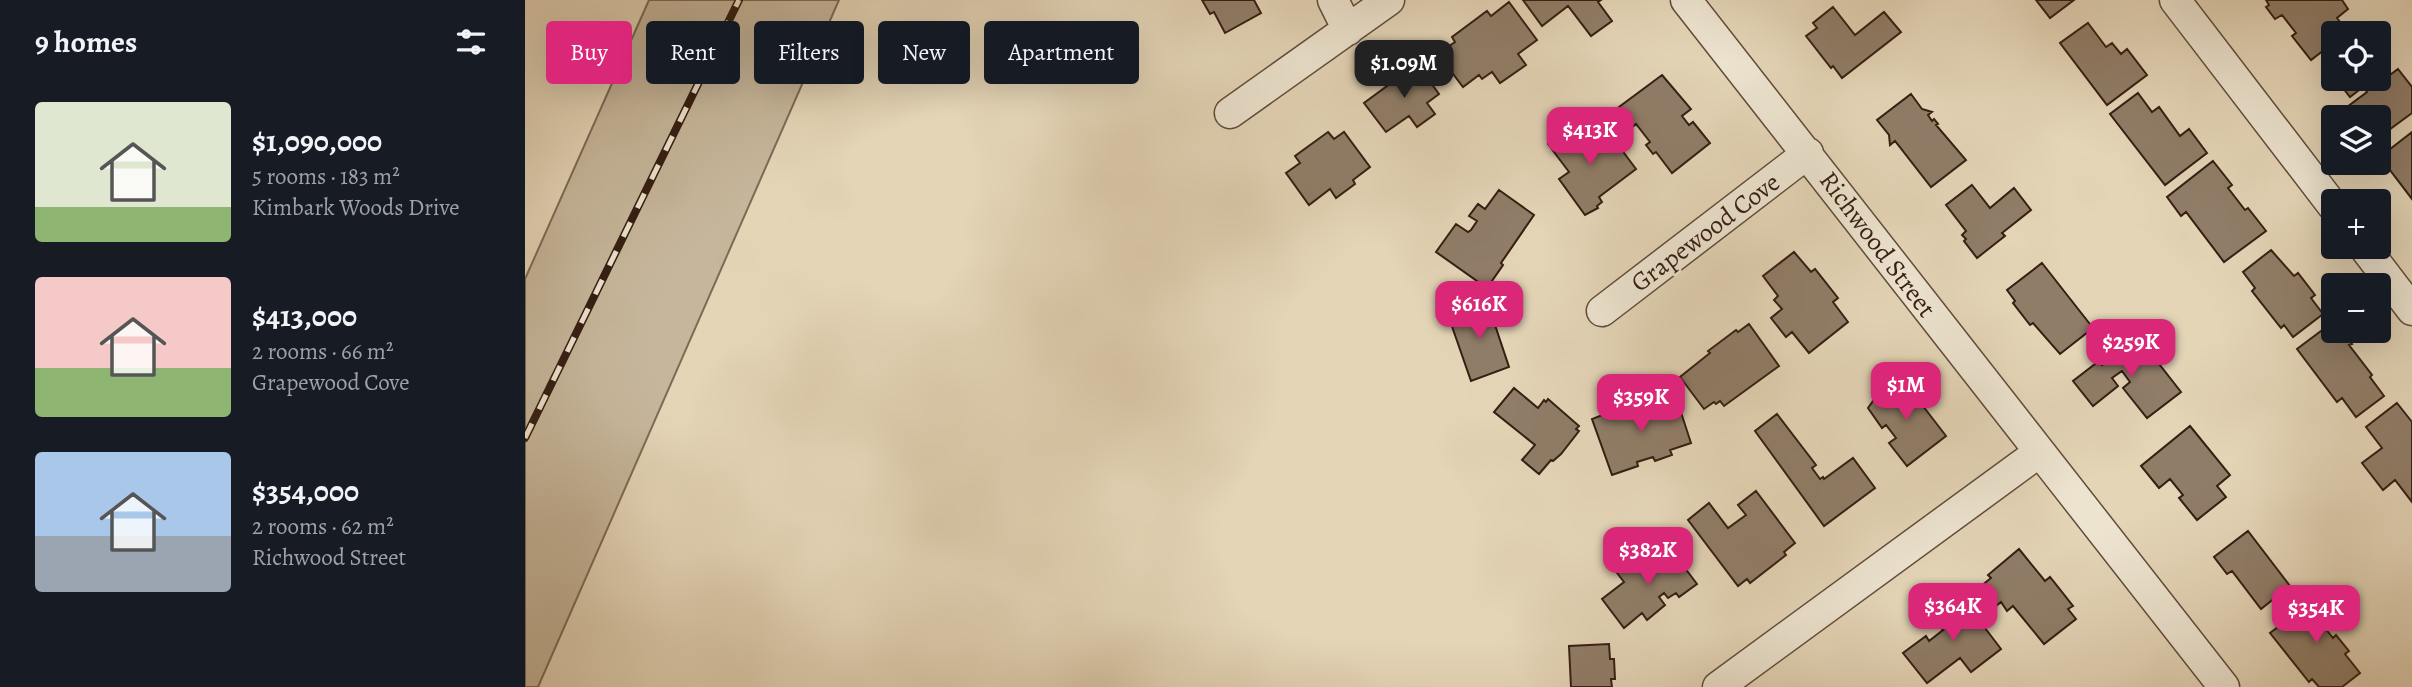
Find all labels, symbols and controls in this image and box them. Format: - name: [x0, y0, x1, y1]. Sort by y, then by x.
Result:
- chip: Buy: [546, 21, 632, 84]
- chip: Rent: [646, 21, 740, 84]
- chip: Filters: [754, 21, 864, 84]
- chip: New: [878, 21, 970, 84]
- chip: Apartment: [984, 21, 1139, 84]
- map controls: [2321, 21, 2391, 343]
- button: locate: [2321, 21, 2391, 91]
- text: 9 homes: [35, 22, 137, 62]
- icon: filters: [452, 23, 490, 61]
- pin: $1.09M: [1347, 41, 1461, 100]
- text: $1.09M: [1371, 47, 1437, 78]
- button: layers: [2321, 105, 2391, 175]
- pin: $413K: [1541, 108, 1639, 167]
- text: $413K: [1563, 114, 1617, 145]
- text: $1,090,000: [252, 121, 382, 161]
- icon: home: [91, 130, 175, 214]
- text: 5 rooms · 183 m²: [252, 161, 400, 192]
- street label: Richwood Street: [1811, 164, 1944, 325]
- street label: Grapewood Cove: [1624, 165, 1787, 300]
- button: +: [2321, 189, 2391, 259]
- text: Kimbark Woods Drive: [252, 192, 460, 223]
- button: −: [2321, 273, 2391, 343]
- pin: $616K: [1430, 282, 1528, 341]
- text: $616K: [1451, 288, 1507, 319]
- text: $413,000: [252, 296, 357, 336]
- icon: home: [91, 305, 175, 389]
- pin: $259K: [2082, 320, 2180, 379]
- text: $259K: [2102, 326, 2160, 357]
- text: 2 rooms · 66 m²: [252, 336, 394, 367]
- pin: $1M: [1872, 362, 1940, 422]
- text: Grapewood Cove: [252, 367, 409, 398]
- text: $1M: [1887, 369, 1925, 400]
- pin: $359K: [1592, 374, 1690, 434]
- text: $359K: [1613, 381, 1669, 412]
- text: $354,000: [252, 471, 359, 511]
- icon: home: [91, 480, 175, 564]
- text: 2 rooms · 62 m²: [252, 511, 394, 542]
- pin: $382K: [1599, 528, 1697, 587]
- text: $382K: [1619, 534, 1677, 565]
- text: Richwood Street: [252, 542, 406, 573]
- pin: $364K: [1904, 584, 2002, 643]
- pin: $354K: [2267, 586, 2365, 645]
- text: $364K: [1924, 590, 1982, 621]
- text: $354K: [2288, 592, 2344, 623]

